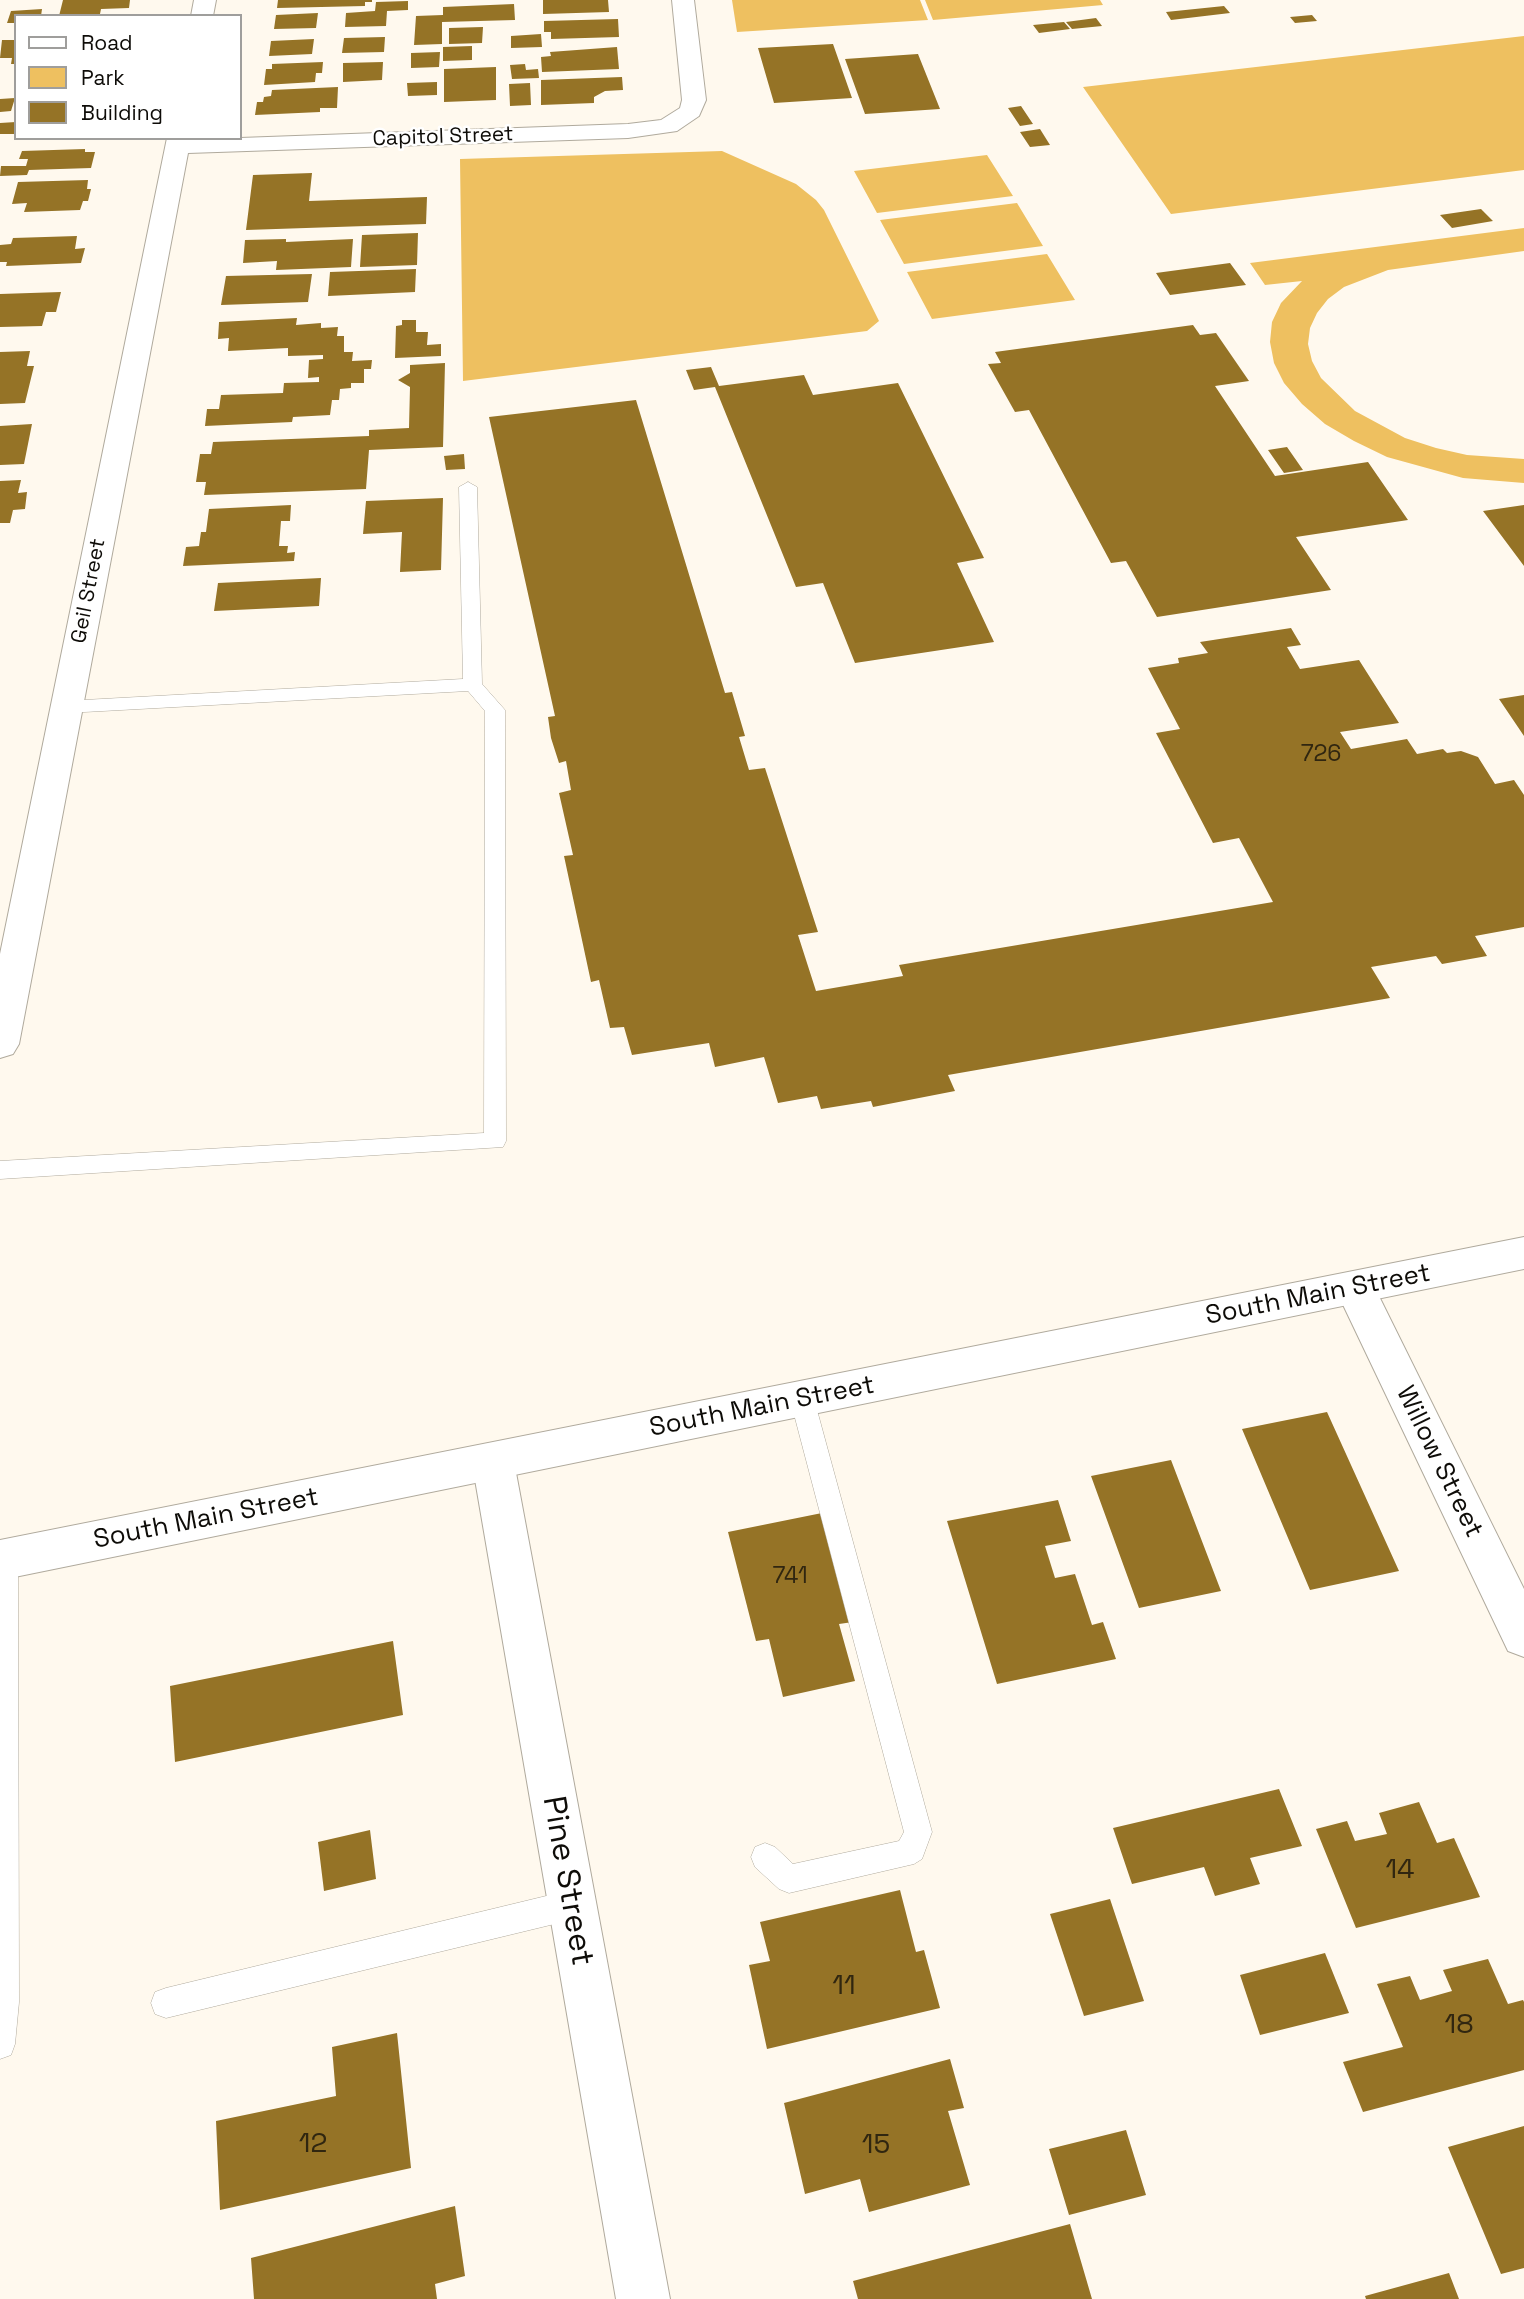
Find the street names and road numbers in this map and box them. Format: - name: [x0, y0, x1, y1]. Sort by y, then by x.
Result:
- street label: Capitol Street: [372, 122, 514, 152]
- street label: Geil Street: [67, 536, 111, 646]
- street label: South Main Street: [1203, 1258, 1433, 1332]
- street label: South Main Street: [647, 1370, 877, 1444]
- street label: Willow Street: [1389, 1381, 1489, 1543]
- street label: South Main Street: [91, 1482, 321, 1556]
- street label: Pine Street: [533, 1793, 601, 1969]

